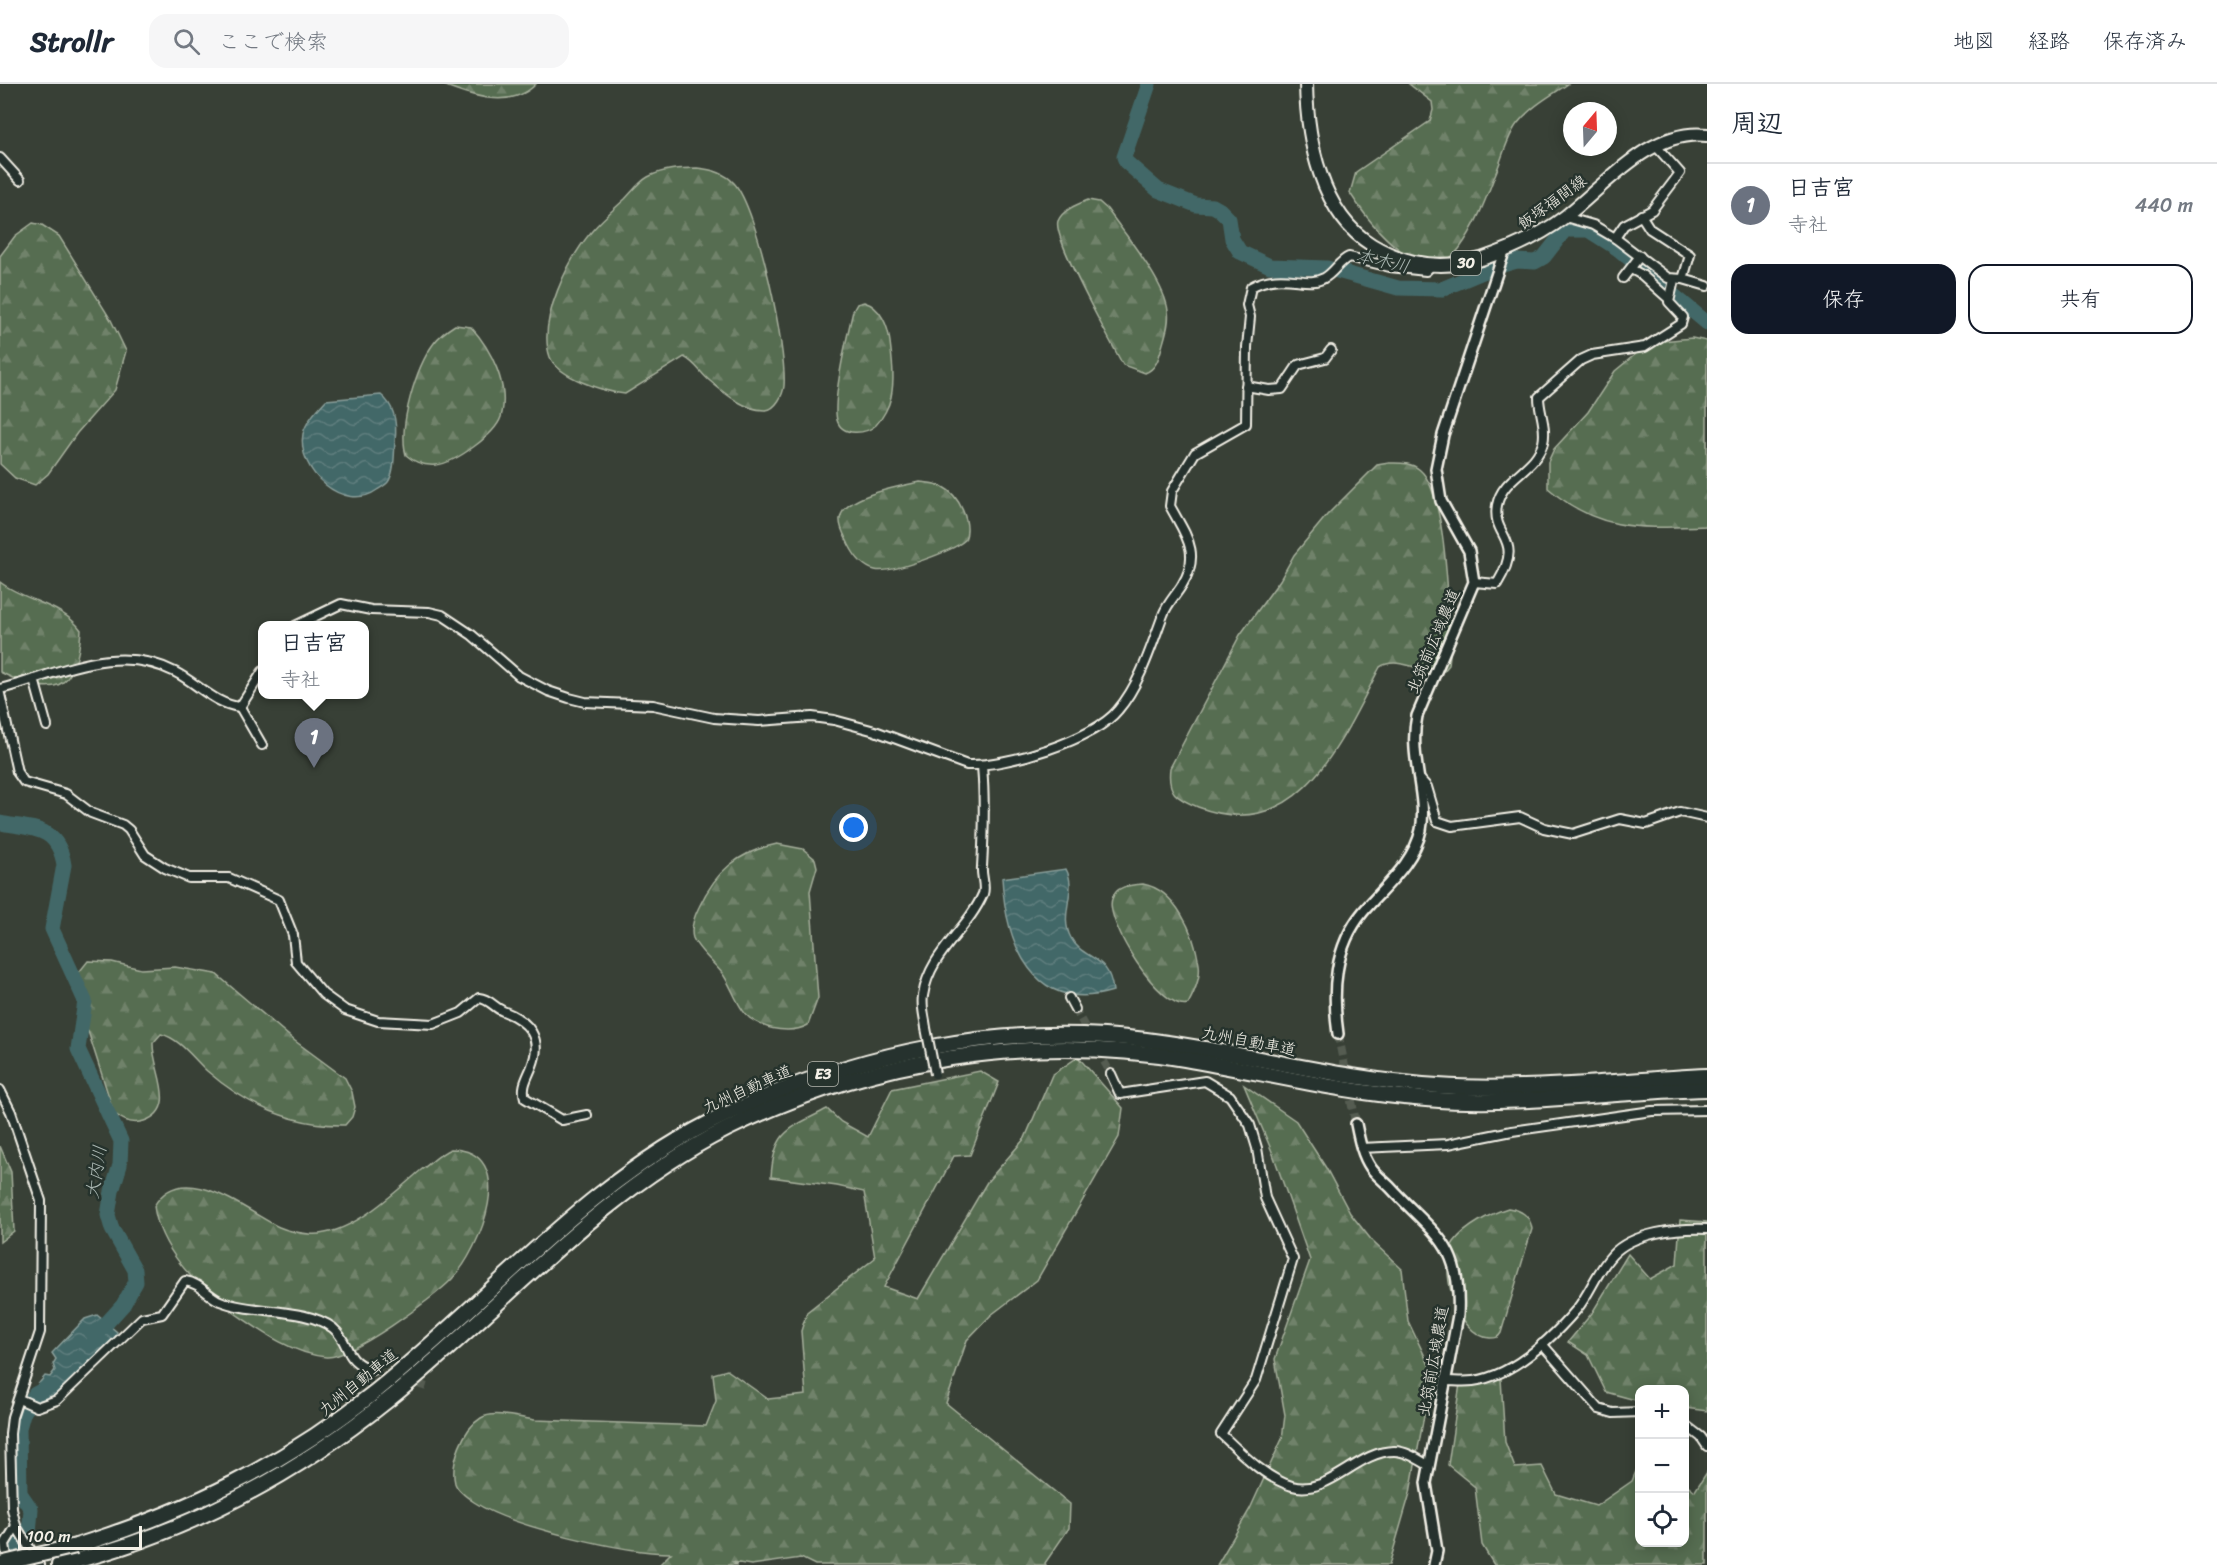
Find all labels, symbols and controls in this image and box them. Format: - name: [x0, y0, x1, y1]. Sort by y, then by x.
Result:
- search box: [149, 14, 569, 68]
- text: Strollr: [30, 17, 113, 66]
- text: ここで検索: [218, 22, 328, 61]
- text: 地図: [1953, 22, 1995, 60]
- text: 経路: [2028, 22, 2070, 60]
- text: 保存済み: [2103, 22, 2187, 60]
- icon: search: [170, 25, 203, 58]
- text: 周辺: [1731, 100, 1783, 146]
- north arrow: [1563, 102, 1617, 156]
- street label: 飯塚福間線: [1511, 167, 1593, 237]
- text: 日吉宮: [1788, 168, 1854, 207]
- text: 1: [1746, 188, 1755, 223]
- text: 440 m: [2135, 188, 2193, 223]
- text: 寺社: [1788, 207, 1828, 242]
- water label: 本木川: [1353, 239, 1413, 283]
- road number: 30: [1451, 251, 1481, 275]
- button: 保存: [1731, 264, 1956, 334]
- button: 共有: [1968, 264, 2193, 334]
- street label: 北筑前広域農道: [1398, 584, 1468, 698]
- popup: [258, 621, 369, 699]
- text: 日吉宮: [280, 623, 347, 662]
- text: 寺社: [280, 662, 320, 697]
- pin: 1: [294, 718, 334, 768]
- your location: [839, 813, 868, 842]
- street label: 九州自動車道: [1199, 1018, 1299, 1064]
- street label: 九州自動車道: [697, 1056, 797, 1122]
- road number: E3: [808, 1062, 838, 1086]
- water label: 大内川: [76, 1143, 116, 1201]
- street label: 北筑前広域農道: [1409, 1303, 1457, 1419]
- street label: 九州自動車道: [312, 1341, 404, 1423]
- map controls: [1635, 1385, 1689, 1547]
- button: +: [1635, 1385, 1689, 1439]
- button: −: [1635, 1439, 1689, 1493]
- button: locate: [1635, 1493, 1689, 1547]
- text: 100 m: [27, 1522, 71, 1551]
- scale bar: [18, 1523, 142, 1550]

